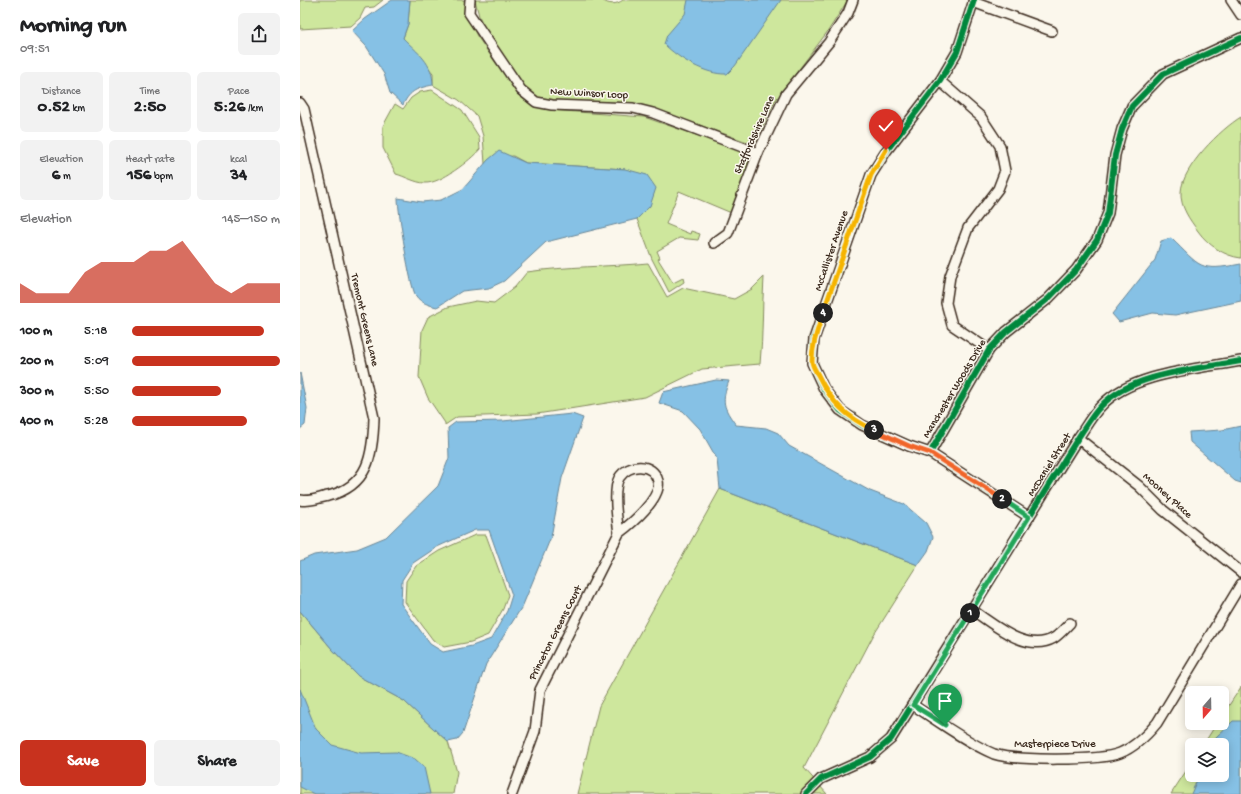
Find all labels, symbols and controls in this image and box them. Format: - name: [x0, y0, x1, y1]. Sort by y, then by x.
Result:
- button: share: [238, 13, 280, 55]
- text: Morning run: [20, 14, 126, 40]
- text: 09:51: [20, 42, 50, 57]
- text: Distance: [42, 86, 81, 98]
- text: Time: [140, 86, 160, 98]
- text: Pace: [228, 86, 249, 98]
- street label: New Winsor Loop: [550, 86, 629, 102]
- street label: Staffordshire Lane: [732, 93, 778, 176]
- text: 0.52: [38, 98, 70, 118]
- text: 2:50: [134, 98, 166, 118]
- text: 5:26: [214, 98, 245, 118]
- text: km: [70, 103, 85, 115]
- text: /km: [245, 103, 263, 115]
- pin: [869, 109, 903, 150]
- icon: check: [875, 115, 897, 137]
- text: Elevation: [39, 154, 83, 166]
- text: Heart rate: [125, 154, 175, 166]
- text: kcal: [230, 154, 247, 166]
- text: 6: [52, 166, 60, 186]
- text: 156: [127, 166, 151, 186]
- text: 34: [230, 166, 247, 186]
- text: m: [60, 171, 71, 183]
- text: bpm: [151, 171, 173, 183]
- street label: McCallister Avenue: [813, 209, 852, 293]
- text: Elevation: [20, 212, 72, 227]
- text: 145–150 m: [222, 212, 280, 227]
- street label: Tremont Greens Lane: [347, 272, 381, 368]
- pin: 4: [813, 303, 833, 323]
- text: 4: [820, 307, 826, 319]
- text: 100 m: [20, 324, 52, 339]
- text: 5:18: [84, 324, 107, 339]
- street label: Manchester Woods Drive: [921, 337, 989, 440]
- text: 200 m: [20, 354, 53, 369]
- text: 5:09: [84, 354, 109, 369]
- text: 300 m: [20, 384, 54, 399]
- text: 5:50: [84, 384, 109, 399]
- text: 400 m: [20, 414, 53, 429]
- text: 5:28: [84, 414, 108, 429]
- pin: 3: [864, 420, 884, 440]
- text: 3: [871, 424, 877, 436]
- street label: McDaniel Street: [1026, 430, 1075, 499]
- street label: Mooney Place: [1140, 471, 1194, 521]
- pin: 2: [992, 489, 1012, 509]
- text: 2: [999, 493, 1005, 505]
- street label: Princeton Greens Court: [527, 582, 586, 683]
- pin: 1: [960, 603, 980, 623]
- text: 1: [968, 607, 972, 619]
- pin: [928, 684, 962, 725]
- north arrow: [1185, 686, 1229, 730]
- map controls: [1185, 686, 1229, 782]
- icon: arrive: [934, 690, 956, 712]
- button: layers: [1185, 738, 1229, 782]
- street label: Masterpiece Drive: [1014, 739, 1096, 751]
- button: Save: [20, 740, 146, 786]
- button: Share: [154, 740, 280, 786]

